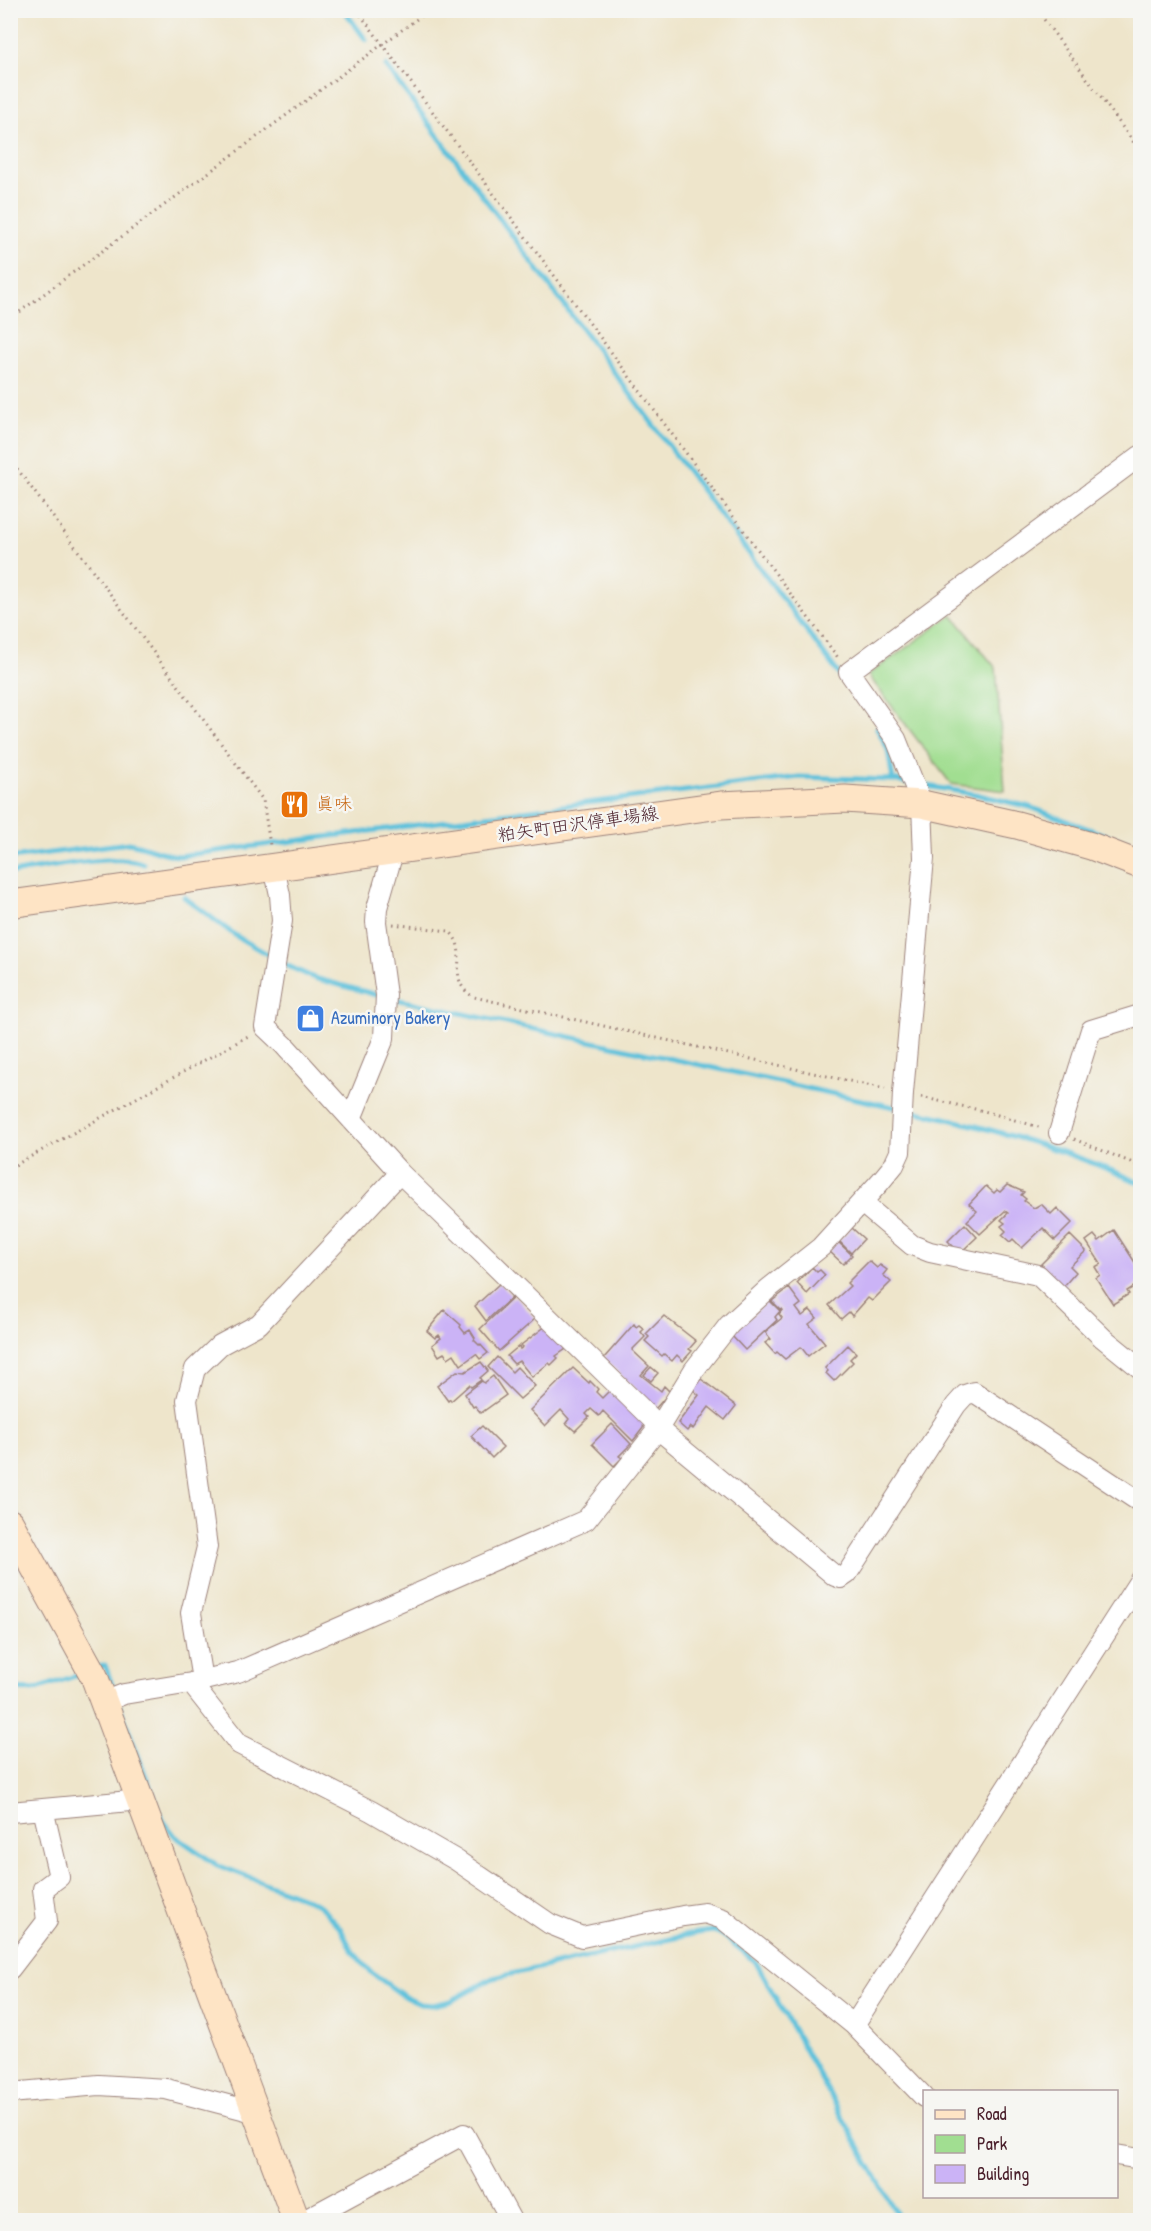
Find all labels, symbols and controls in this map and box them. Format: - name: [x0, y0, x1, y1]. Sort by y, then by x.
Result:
- restaurant icon: 眞味: [279, 788, 311, 820]
- place label: 眞味: [316, 791, 352, 816]
- street label: 粕矢町田沢停車場線: [496, 800, 660, 847]
- shop icon: Azuminory Bakery: [294, 1002, 326, 1034]
- place label: Azuminory Bakery: [331, 1005, 451, 1030]
- legend: [923, 2090, 1118, 2198]
- text: Road: [977, 2101, 1007, 2126]
- text: Park: [977, 2131, 1008, 2156]
- text: Building: [977, 2161, 1029, 2186]

